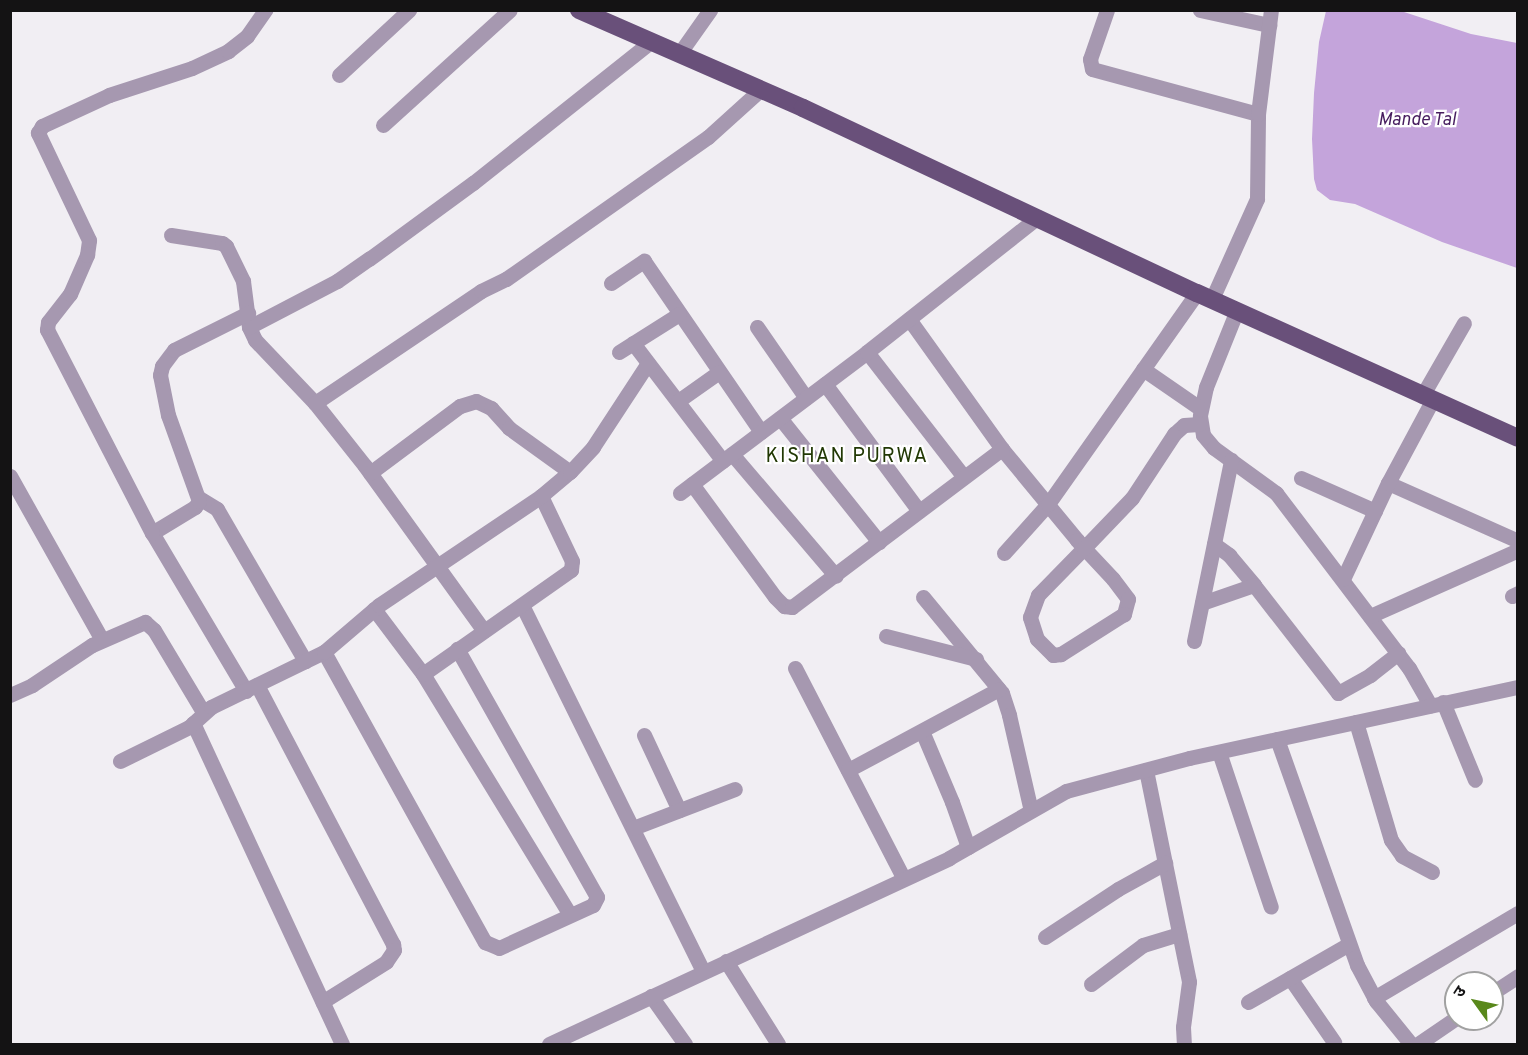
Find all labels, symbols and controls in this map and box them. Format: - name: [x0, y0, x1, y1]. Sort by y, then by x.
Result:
- water label: Mande Tal: [1378, 110, 1456, 132]
- district label: KISHAN PURWA: [765, 445, 929, 469]
- north arrow: [1444, 971, 1504, 1031]
- text: उ: [1450, 983, 1472, 1002]

